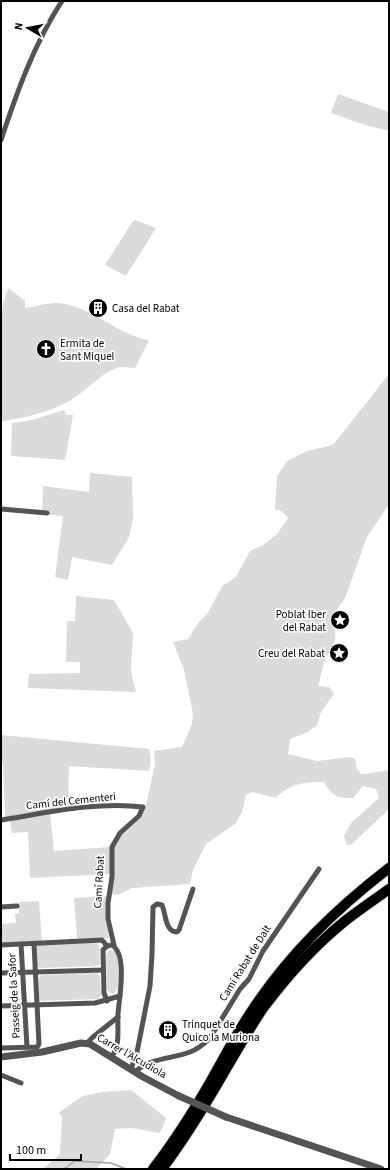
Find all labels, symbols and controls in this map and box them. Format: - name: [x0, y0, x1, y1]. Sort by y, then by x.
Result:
- north arrow: [8, 8, 48, 48]
- text: N: [11, 21, 27, 31]
- building icon: Casa del Rabat: [87, 297, 109, 319]
- place label: Casa del Rabat: [112, 301, 180, 316]
- place label: Ermita de Sant Miquel: [60, 336, 115, 364]
- church icon: Ermita de Sant Miquel: [35, 338, 57, 360]
- place label: Poblat Iber del Rabat: [276, 607, 326, 635]
- place icon: Poblat Iber del Rabat: [329, 609, 351, 631]
- place icon: Creu del Rabat: [328, 642, 350, 664]
- place label: Creu del Rabat: [258, 646, 325, 661]
- street label: Camí del Cementeri: [25, 789, 117, 813]
- street label: Camí Rabat: [90, 855, 108, 909]
- street label: Camí Rabat de Dalt: [215, 922, 275, 1004]
- street label: Passeig de la Safor: [4, 953, 24, 1039]
- place label: Trinquet de Quico la Muriona: [182, 1017, 260, 1045]
- building icon: Trinquet de Quico la Muriona: [157, 1019, 179, 1041]
- street label: Carrer l’Alcudiola: [94, 1030, 170, 1082]
- scale bar: [10, 1136, 81, 1162]
- text: 100 m: [16, 1142, 46, 1159]

